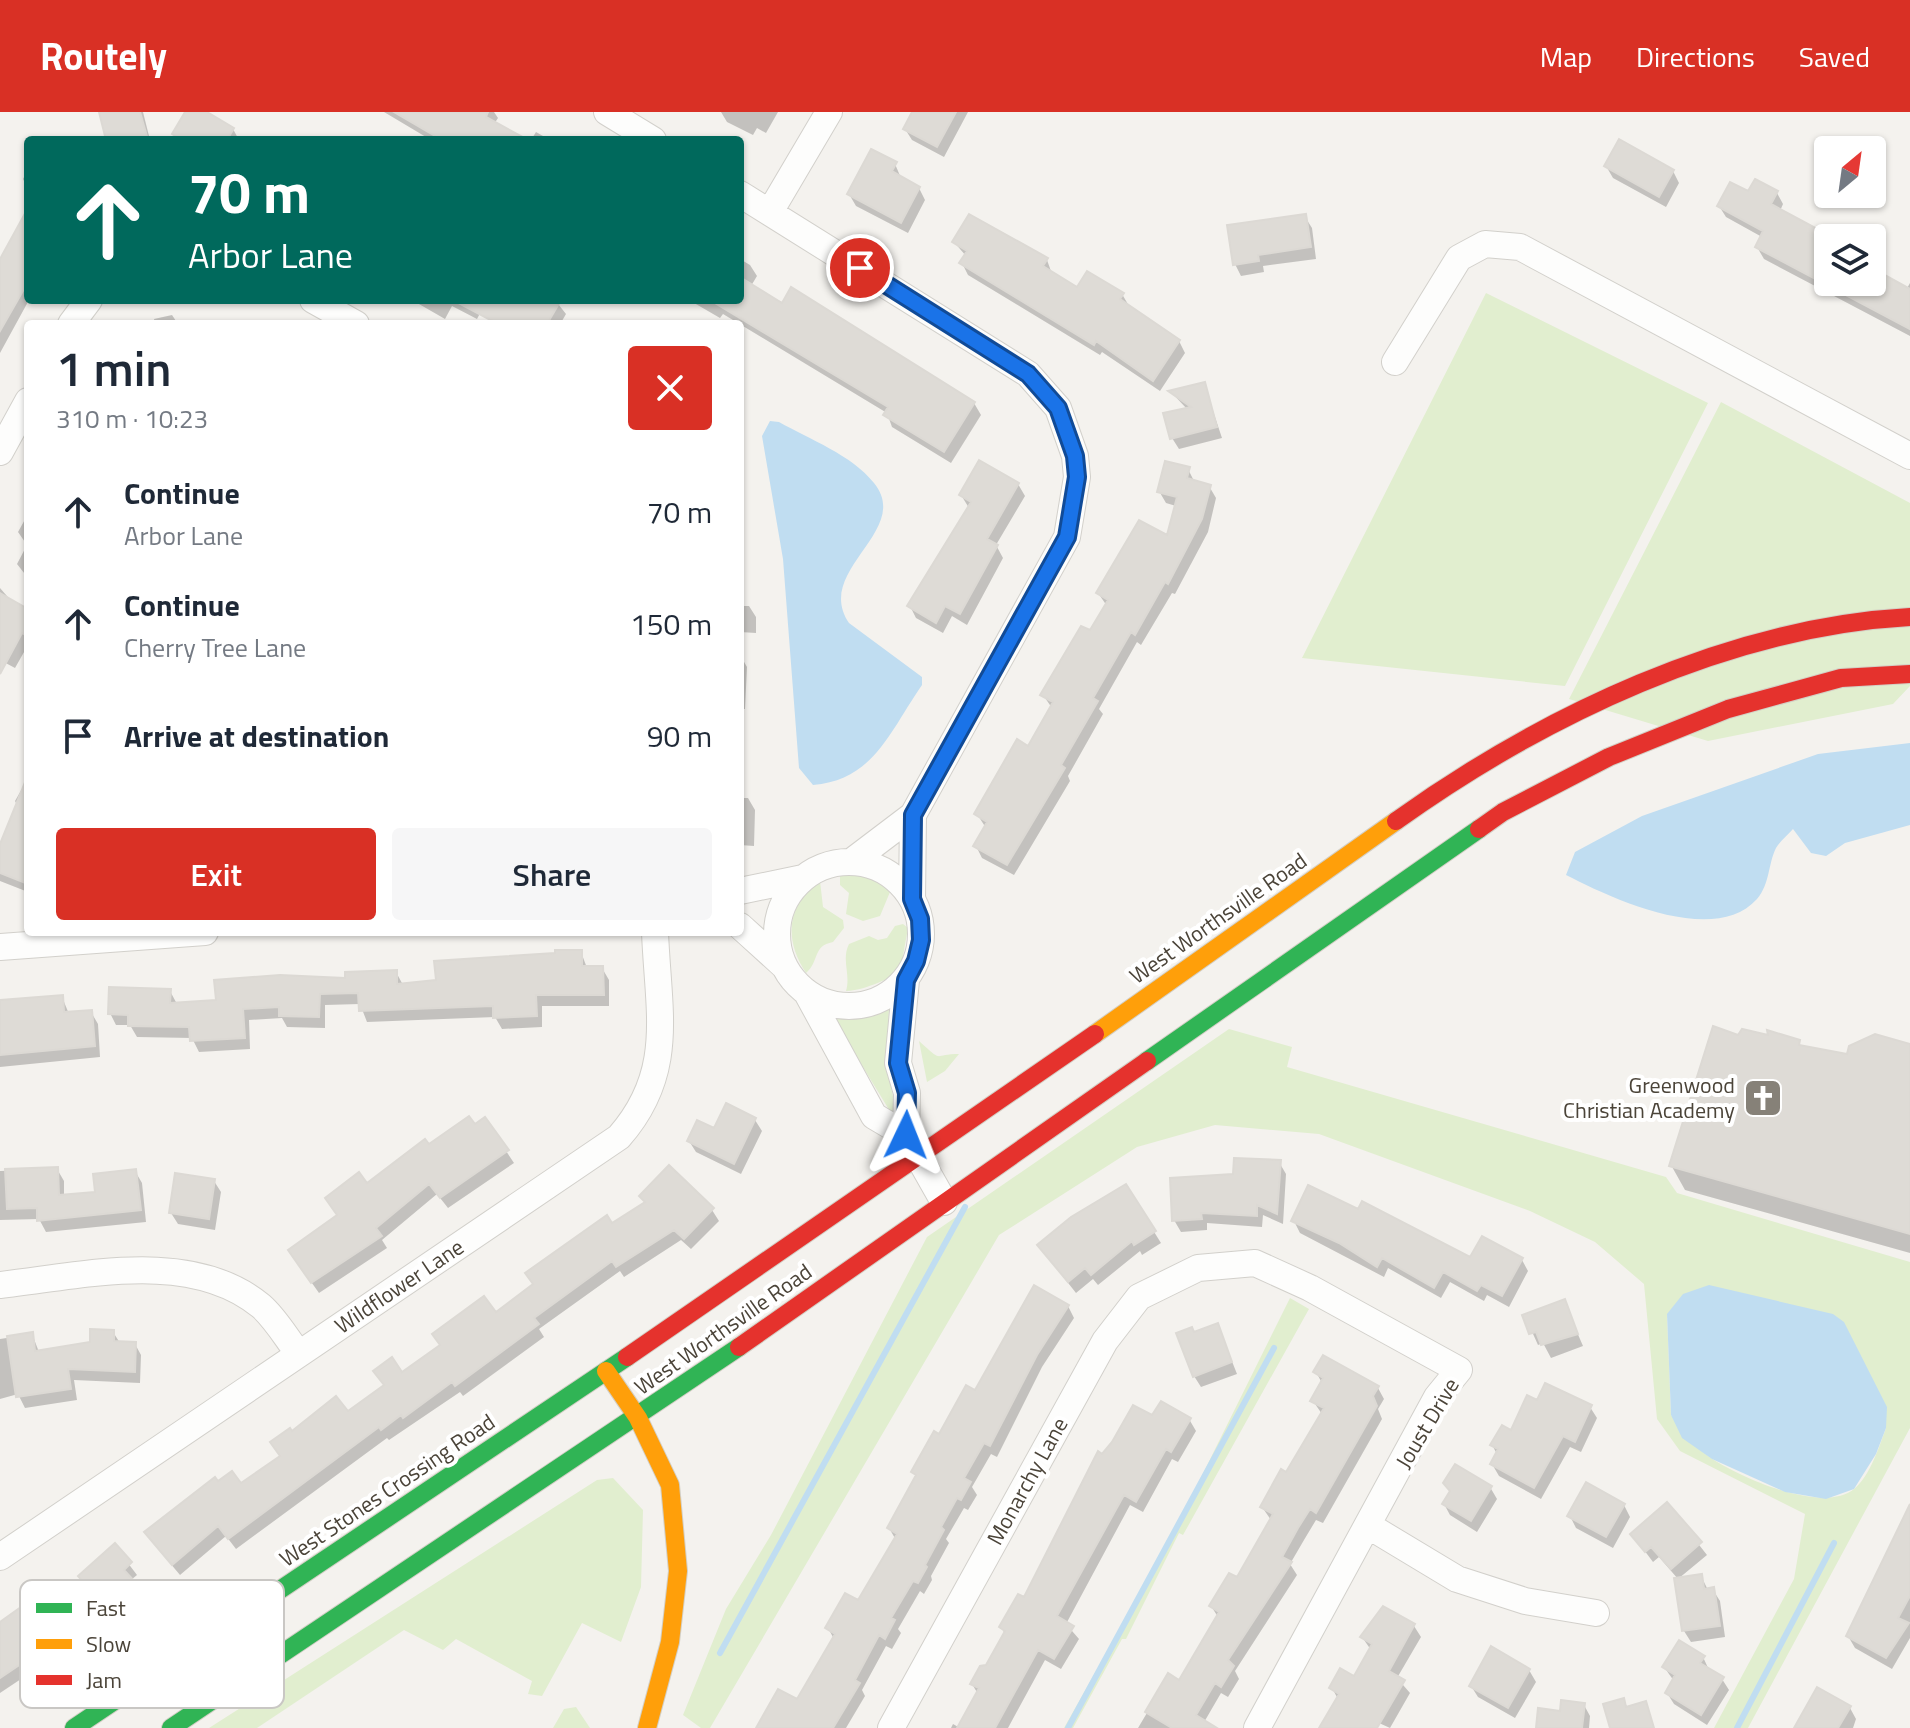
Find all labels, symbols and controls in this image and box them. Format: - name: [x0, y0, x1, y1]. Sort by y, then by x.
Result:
- text: Routely: [40, 27, 167, 85]
- text: Map: [1540, 35, 1592, 78]
- text: Directions: [1636, 35, 1755, 78]
- text: Saved: [1799, 35, 1870, 78]
- north arrow: [1814, 136, 1886, 208]
- map controls: [1814, 136, 1886, 296]
- text: 70 m: [188, 150, 310, 235]
- icon: ahead: [56, 168, 160, 272]
- button: layers: [1814, 224, 1886, 296]
- text: Arbor Lane: [188, 227, 353, 282]
- pin: [826, 234, 894, 302]
- icon: arrive: [838, 246, 882, 290]
- text: 1 min: [56, 332, 171, 405]
- button: close: [628, 346, 712, 430]
- text: 310 m · 10:23: [56, 399, 208, 438]
- text: Continue: [124, 470, 240, 516]
- text: 70 m: [647, 489, 712, 535]
- icon: ahead: [56, 490, 100, 534]
- text: Arbor Lane: [124, 516, 243, 555]
- text: Continue: [124, 582, 240, 628]
- text: 150 m: [630, 601, 712, 647]
- icon: ahead: [56, 602, 100, 646]
- text: Cherry Tree Lane: [124, 628, 306, 667]
- text: Arrive at destination: [124, 713, 389, 759]
- text: 90 m: [647, 713, 712, 759]
- icon: arrive: [56, 714, 100, 758]
- button: Exit: [56, 828, 376, 920]
- button: Share: [392, 828, 712, 920]
- street label: West Worthsville Road: [1122, 844, 1314, 992]
- place label: Greenwood Christian Academy: [1563, 1068, 1735, 1127]
- church icon: Greenwood Christian Academy: [1742, 1077, 1784, 1119]
- position arrow: [864, 1093, 948, 1177]
- street label: Wildflower Lane: [327, 1230, 471, 1342]
- street label: West Worthsville Road: [627, 1255, 819, 1403]
- street label: Joust Drive: [1387, 1371, 1467, 1475]
- street label: West Stones Crossing Road: [272, 1405, 502, 1575]
- street label: Monarchy Lane: [978, 1411, 1076, 1551]
- legend: [20, 1580, 284, 1708]
- text: Fast: [86, 1591, 126, 1625]
- text: Slow: [86, 1627, 132, 1661]
- text: Jam: [86, 1663, 122, 1697]

